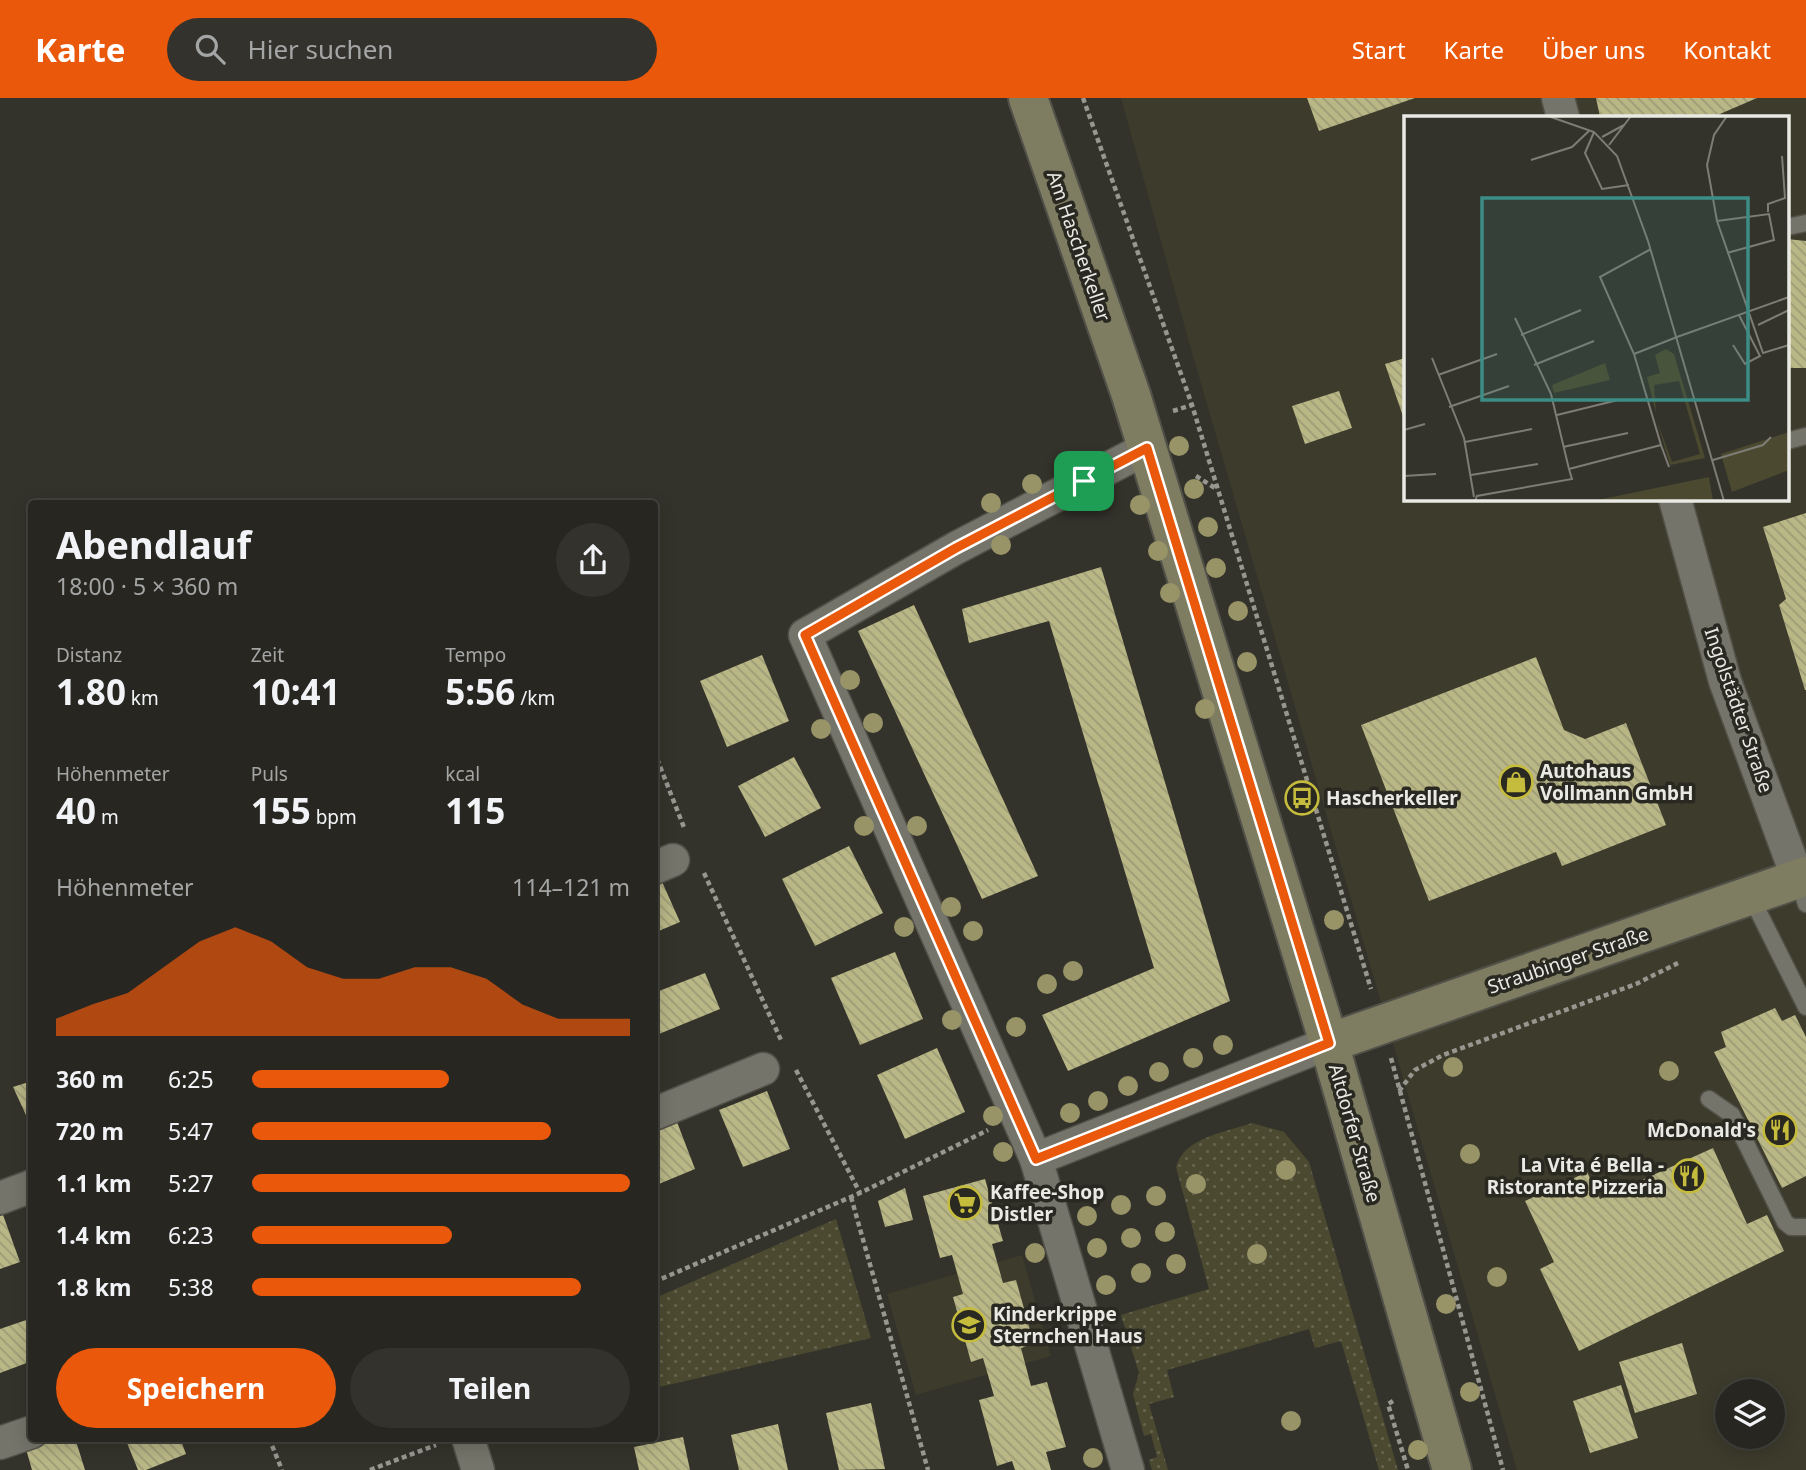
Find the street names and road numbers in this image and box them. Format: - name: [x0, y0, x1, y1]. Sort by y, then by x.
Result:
- street label: Am Hascherkeller: [1041, 167, 1117, 325]
- street label: Ingolstädter Straße: [1699, 624, 1779, 796]
- street label: Straubinger Straße: [1484, 920, 1652, 1000]
- street label: Altdorfer Straße: [1323, 1061, 1387, 1205]

